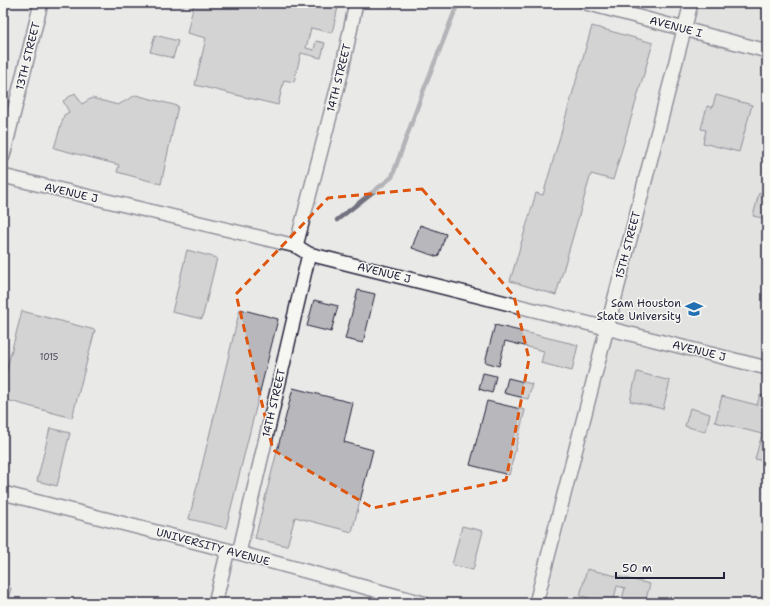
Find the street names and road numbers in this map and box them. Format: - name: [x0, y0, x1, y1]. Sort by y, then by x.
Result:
- street label: AVENUE I: [648, 13, 704, 41]
- street label: 13TH STREET: [12, 20, 44, 92]
- street label: 14TH STREET: [323, 42, 355, 114]
- street label: AVENUE J: [43, 180, 100, 207]
- street label: 15TH STREET: [612, 209, 644, 280]
- street label: AVENUE J: [356, 259, 413, 287]
- street label: AVENUE J: [671, 337, 728, 365]
- street label: 14TH STREET: [259, 367, 289, 439]
- street label: UNIVERSITY AVENUE: [155, 525, 272, 569]

